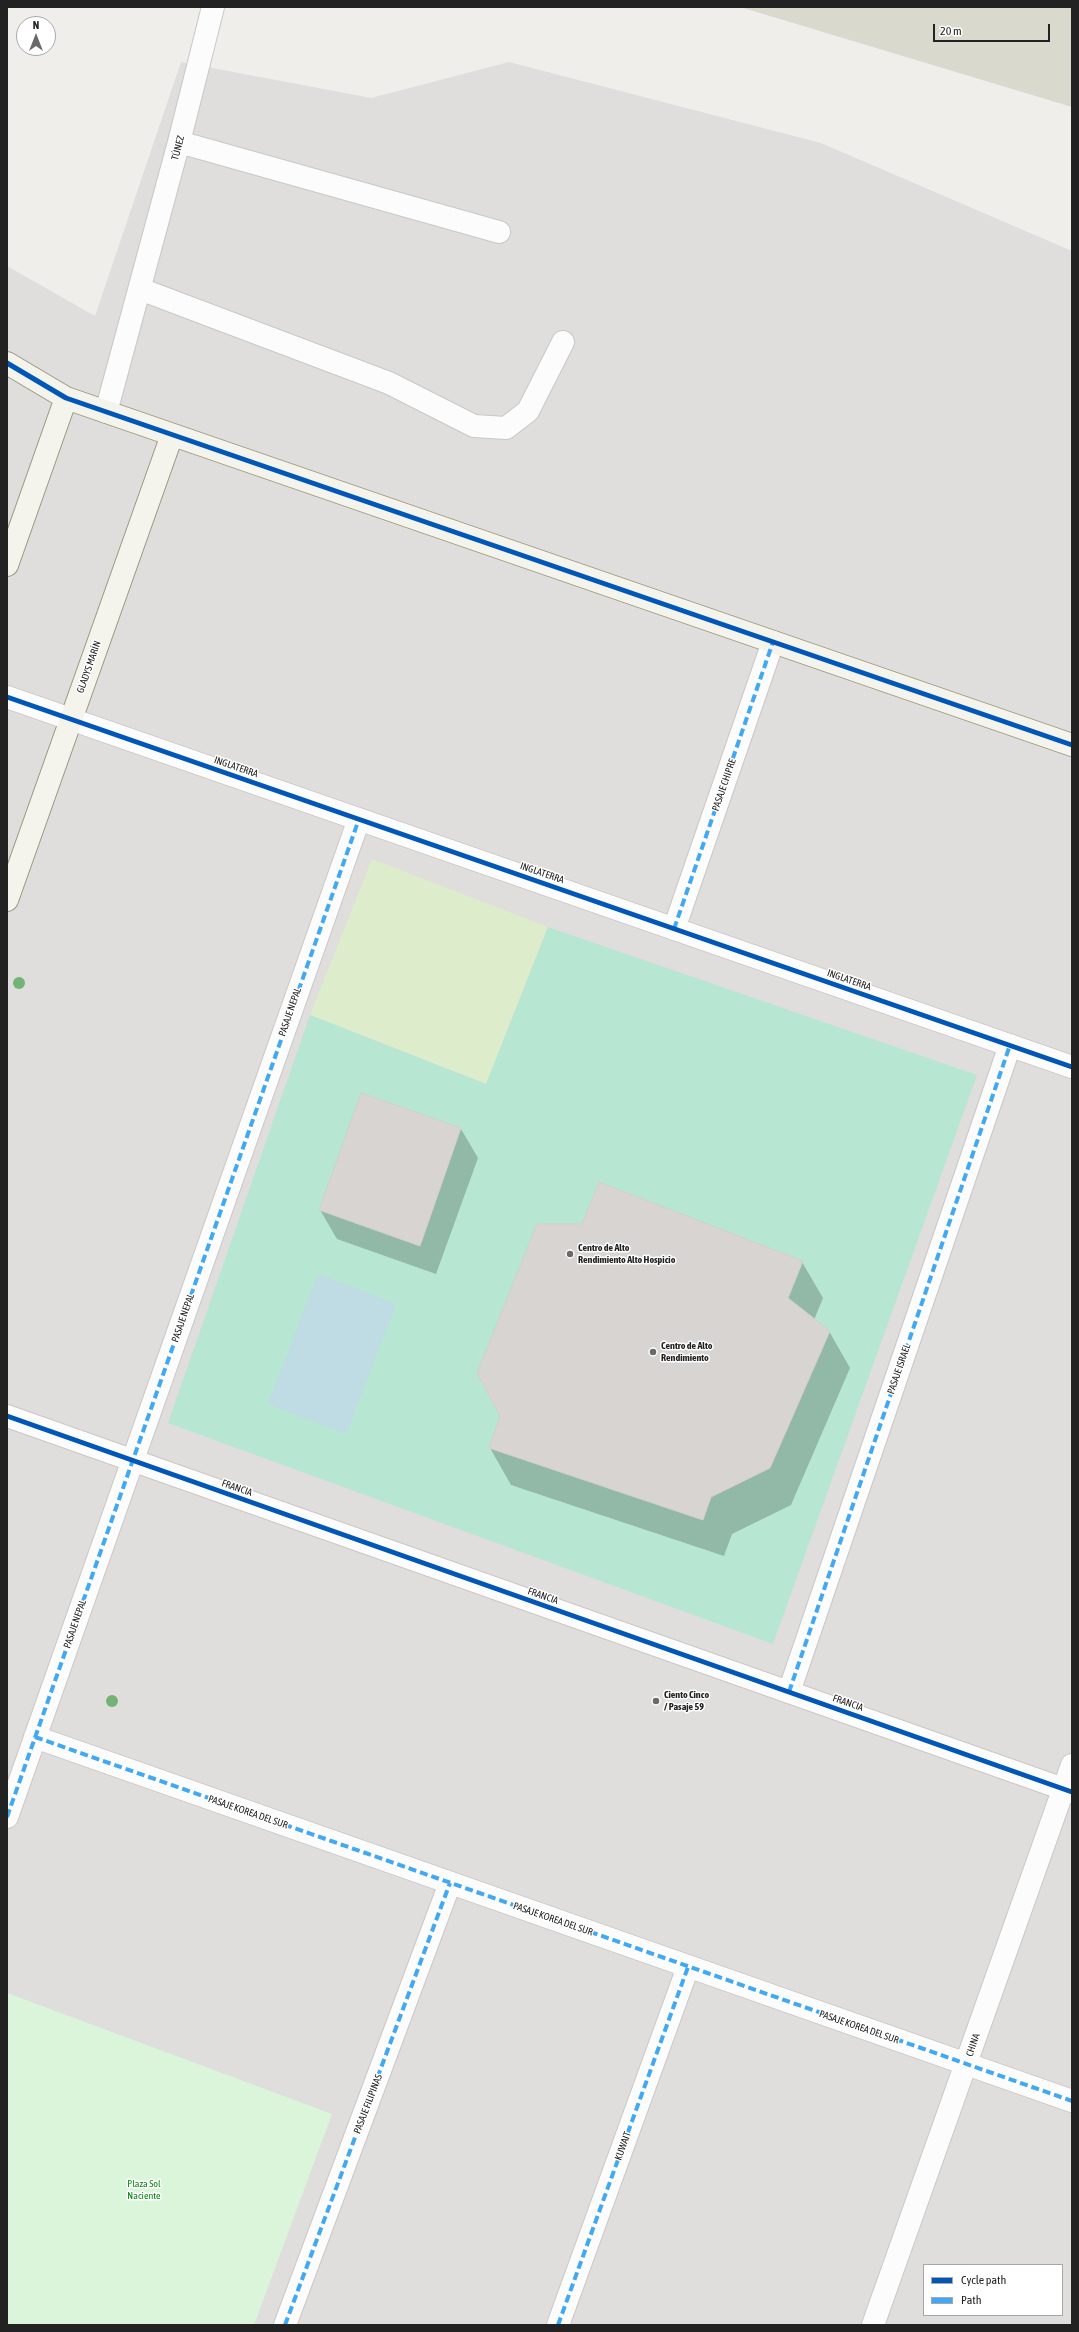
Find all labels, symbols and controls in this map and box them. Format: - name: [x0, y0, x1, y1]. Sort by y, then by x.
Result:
- north arrow: [16, 16, 56, 56]
- scale bar: [935, 16, 1052, 42]
- text: N: [33, 19, 39, 31]
- text: 20 m: [940, 24, 962, 38]
- street label: TÚNEZ: [169, 134, 187, 162]
- street label: GLADYS MARÍN: [74, 639, 104, 695]
- street label: INGLATERRA: [212, 754, 260, 780]
- street label: PASAJE CHIPRE: [709, 757, 739, 813]
- street label: INGLATERRA: [518, 860, 566, 886]
- street label: INGLATERRA: [825, 967, 873, 993]
- street label: PASAJE NEPAL: [276, 986, 304, 1038]
- place label: Centro de Alto Rendimiento Alto Hospicio: [578, 1242, 675, 1266]
- marker: Centro de Alto Rendimiento Alto Hospicio: [565, 1249, 575, 1259]
- street label: PASAJE NEPAL: [169, 1292, 197, 1344]
- place label: Centro de Alto Rendimiento: [661, 1340, 712, 1364]
- street label: PASAJE ISRAEL: [885, 1342, 913, 1396]
- marker: Centro de Alto Rendimiento: [648, 1347, 658, 1357]
- street label: FRANCIA: [220, 1477, 254, 1499]
- street label: FRANCIA: [526, 1585, 560, 1607]
- street label: PASAJE NEPAL: [61, 1598, 89, 1650]
- place label: Ciento Cinco / Pasaje 59: [664, 1689, 709, 1712]
- street label: FRANCIA: [831, 1692, 865, 1714]
- marker: Ciento Cinco / Pasaje 59: [651, 1696, 661, 1706]
- street label: PASAJE KOREA DEL SUR: [207, 1793, 289, 1831]
- street label: PASAJE KOREA DEL SUR: [512, 1900, 594, 1938]
- street label: PASAJE KOREA DEL SUR: [818, 2008, 900, 2046]
- street label: CHINA: [963, 2032, 983, 2058]
- street label: PASAJE FILIPINAS: [351, 2073, 385, 2135]
- street label: KUWAIT: [612, 2130, 634, 2162]
- park label: Plaza Sol Naciente: [127, 2178, 161, 2202]
- legend: [923, 2264, 1063, 2316]
- text: Cycle path: [961, 2273, 1006, 2287]
- text: Path: [961, 2293, 982, 2307]

